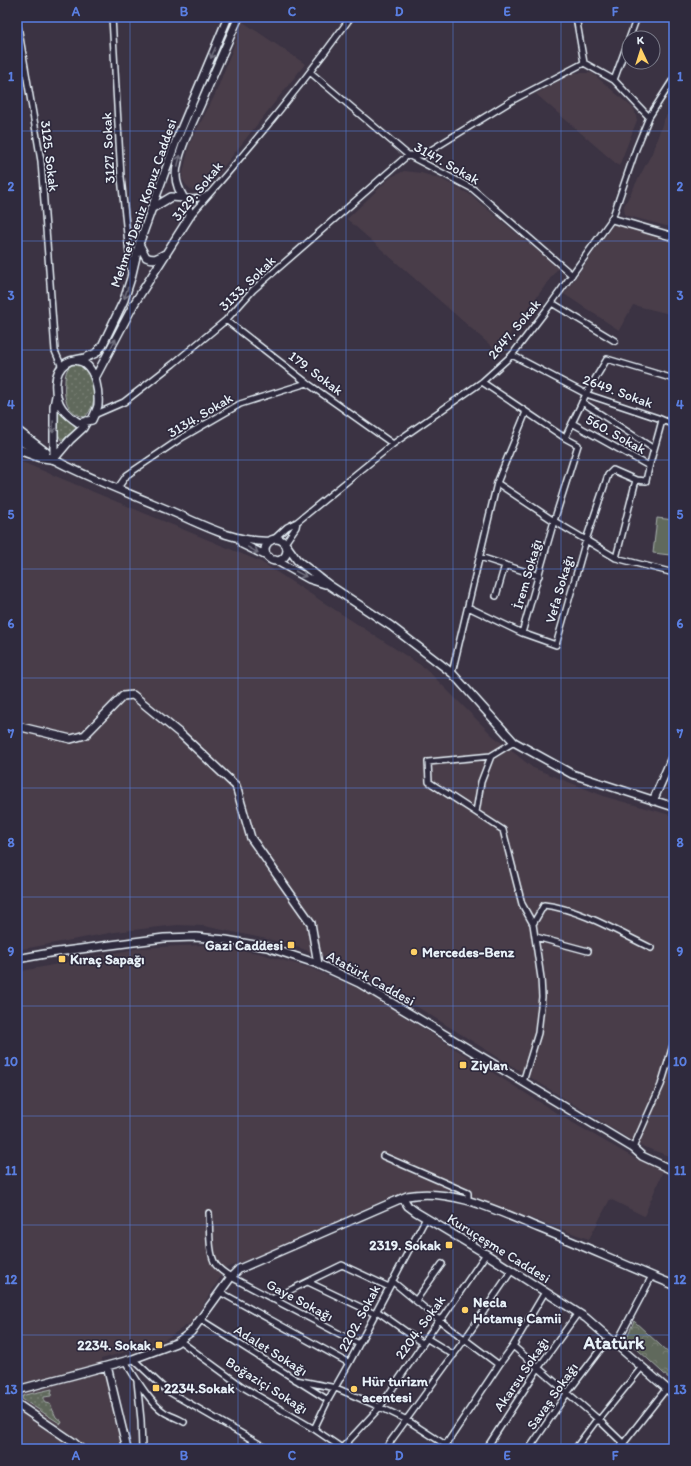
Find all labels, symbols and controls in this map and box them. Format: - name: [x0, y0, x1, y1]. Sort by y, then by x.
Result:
- text: A: [71, 4, 81, 19]
- text: B: [180, 4, 189, 19]
- text: C: [288, 4, 297, 19]
- text: D: [395, 4, 404, 19]
- text: E: [503, 4, 511, 19]
- text: F: [612, 4, 619, 19]
- north arrow: [621, 30, 661, 70]
- text: K: [636, 34, 645, 47]
- one-way arrow: [209, 46, 216, 58]
- text: 1: [8, 69, 14, 84]
- text: 1: [677, 69, 683, 84]
- street label: 3127. Sokak: [98, 112, 119, 184]
- street label: Mehmet Deniz Kopuz Caddesi: [107, 117, 180, 290]
- street label: 3125. Sokak: [37, 119, 62, 193]
- street label: 3147. Sokak: [411, 138, 483, 188]
- one-way arrow: [176, 155, 183, 168]
- street label: 3129. Sokak: [168, 158, 227, 225]
- text: 2: [8, 179, 15, 194]
- text: 2: [677, 179, 684, 194]
- street label: 3133. Sokak: [215, 252, 279, 315]
- one-way arrow: [122, 287, 129, 300]
- text: 3: [7, 288, 15, 303]
- text: 3: [676, 288, 684, 303]
- street label: 2647. Sokak: [484, 296, 544, 363]
- one-way arrow: [110, 338, 117, 350]
- street label: 179. Sokak: [285, 347, 346, 399]
- street label: 2649. Sokak: [580, 371, 655, 412]
- street label: 3134. Sokak: [165, 389, 236, 442]
- text: 4: [7, 397, 15, 412]
- text: 4: [676, 397, 684, 412]
- street label: 560. Sokak: [583, 411, 649, 458]
- one-way arrow: [49, 420, 57, 433]
- text: 5: [8, 507, 15, 522]
- text: 5: [677, 507, 684, 522]
- street label: İrem Sokağı: [509, 537, 546, 611]
- one-way arrow: [246, 546, 258, 554]
- street label: Vefa Sokağı: [542, 553, 577, 625]
- one-way arrow: [295, 571, 307, 579]
- text: 6: [8, 616, 15, 631]
- text: 6: [677, 616, 684, 631]
- text: 7: [7, 726, 15, 741]
- text: 7: [676, 726, 684, 741]
- text: 8: [7, 835, 15, 850]
- text: 8: [676, 835, 684, 850]
- place label: Gazi Caddesi: [205, 937, 283, 954]
- marker: Gazi Caddesi: [286, 940, 296, 950]
- text: 9: [8, 944, 15, 959]
- place label: Mercedes-Benz: [422, 944, 515, 961]
- text: 9: [677, 944, 684, 959]
- street label: Atatürk Caddesi: [324, 947, 418, 1010]
- marker: Mercedes-Benz: [409, 947, 419, 957]
- place label: Kıraç Sapağı: [70, 951, 145, 968]
- marker: Kıraç Sapağı: [57, 954, 67, 964]
- text: 10: [4, 1054, 18, 1069]
- text: 10: [673, 1054, 687, 1069]
- place label: Ziylan: [471, 1057, 508, 1074]
- marker: Ziylan: [458, 1060, 468, 1070]
- text: 11: [5, 1163, 17, 1178]
- text: 11: [674, 1163, 686, 1178]
- street label: Kuruçeşme Caddesi: [444, 1210, 553, 1287]
- place label: 2319. Sokak: [369, 1237, 442, 1254]
- marker: 2319. Sokak: [444, 1240, 454, 1250]
- text: 12: [5, 1272, 18, 1287]
- text: 12: [674, 1272, 687, 1287]
- street label: Gaye Sokağı: [263, 1276, 336, 1325]
- street label: 2202. Sokak: [335, 1282, 384, 1355]
- street label: 2204. Sokak: [392, 1292, 449, 1362]
- place label: Necla Hotamış Camii: [473, 1294, 561, 1327]
- marker: Necla Hotamış Camii: [460, 1305, 470, 1315]
- street label: Adalet Sokağı: [231, 1321, 311, 1380]
- district label: Atatürk: [583, 1332, 645, 1354]
- street label: Akarsu Sokağı: [490, 1334, 553, 1415]
- place label: 2234. Sokak: [77, 1337, 152, 1354]
- marker: 2234. Sokak: [154, 1340, 164, 1350]
- street label: Boğaziçi Sokağı: [222, 1353, 311, 1418]
- street label: Savaş Sokağı: [523, 1359, 582, 1433]
- place label: Hür turizm acentesi: [362, 1373, 429, 1406]
- place label: 2234.Sokak: [164, 1380, 235, 1397]
- text: 13: [4, 1382, 18, 1397]
- text: 13: [673, 1382, 687, 1397]
- marker: 2234.Sokak: [151, 1383, 161, 1393]
- marker: Hür turizm acentesi: [349, 1384, 359, 1394]
- text: A: [71, 1448, 81, 1463]
- text: B: [180, 1448, 189, 1463]
- text: C: [288, 1448, 297, 1463]
- text: D: [395, 1448, 404, 1463]
- text: E: [503, 1448, 511, 1463]
- text: F: [612, 1448, 619, 1463]

